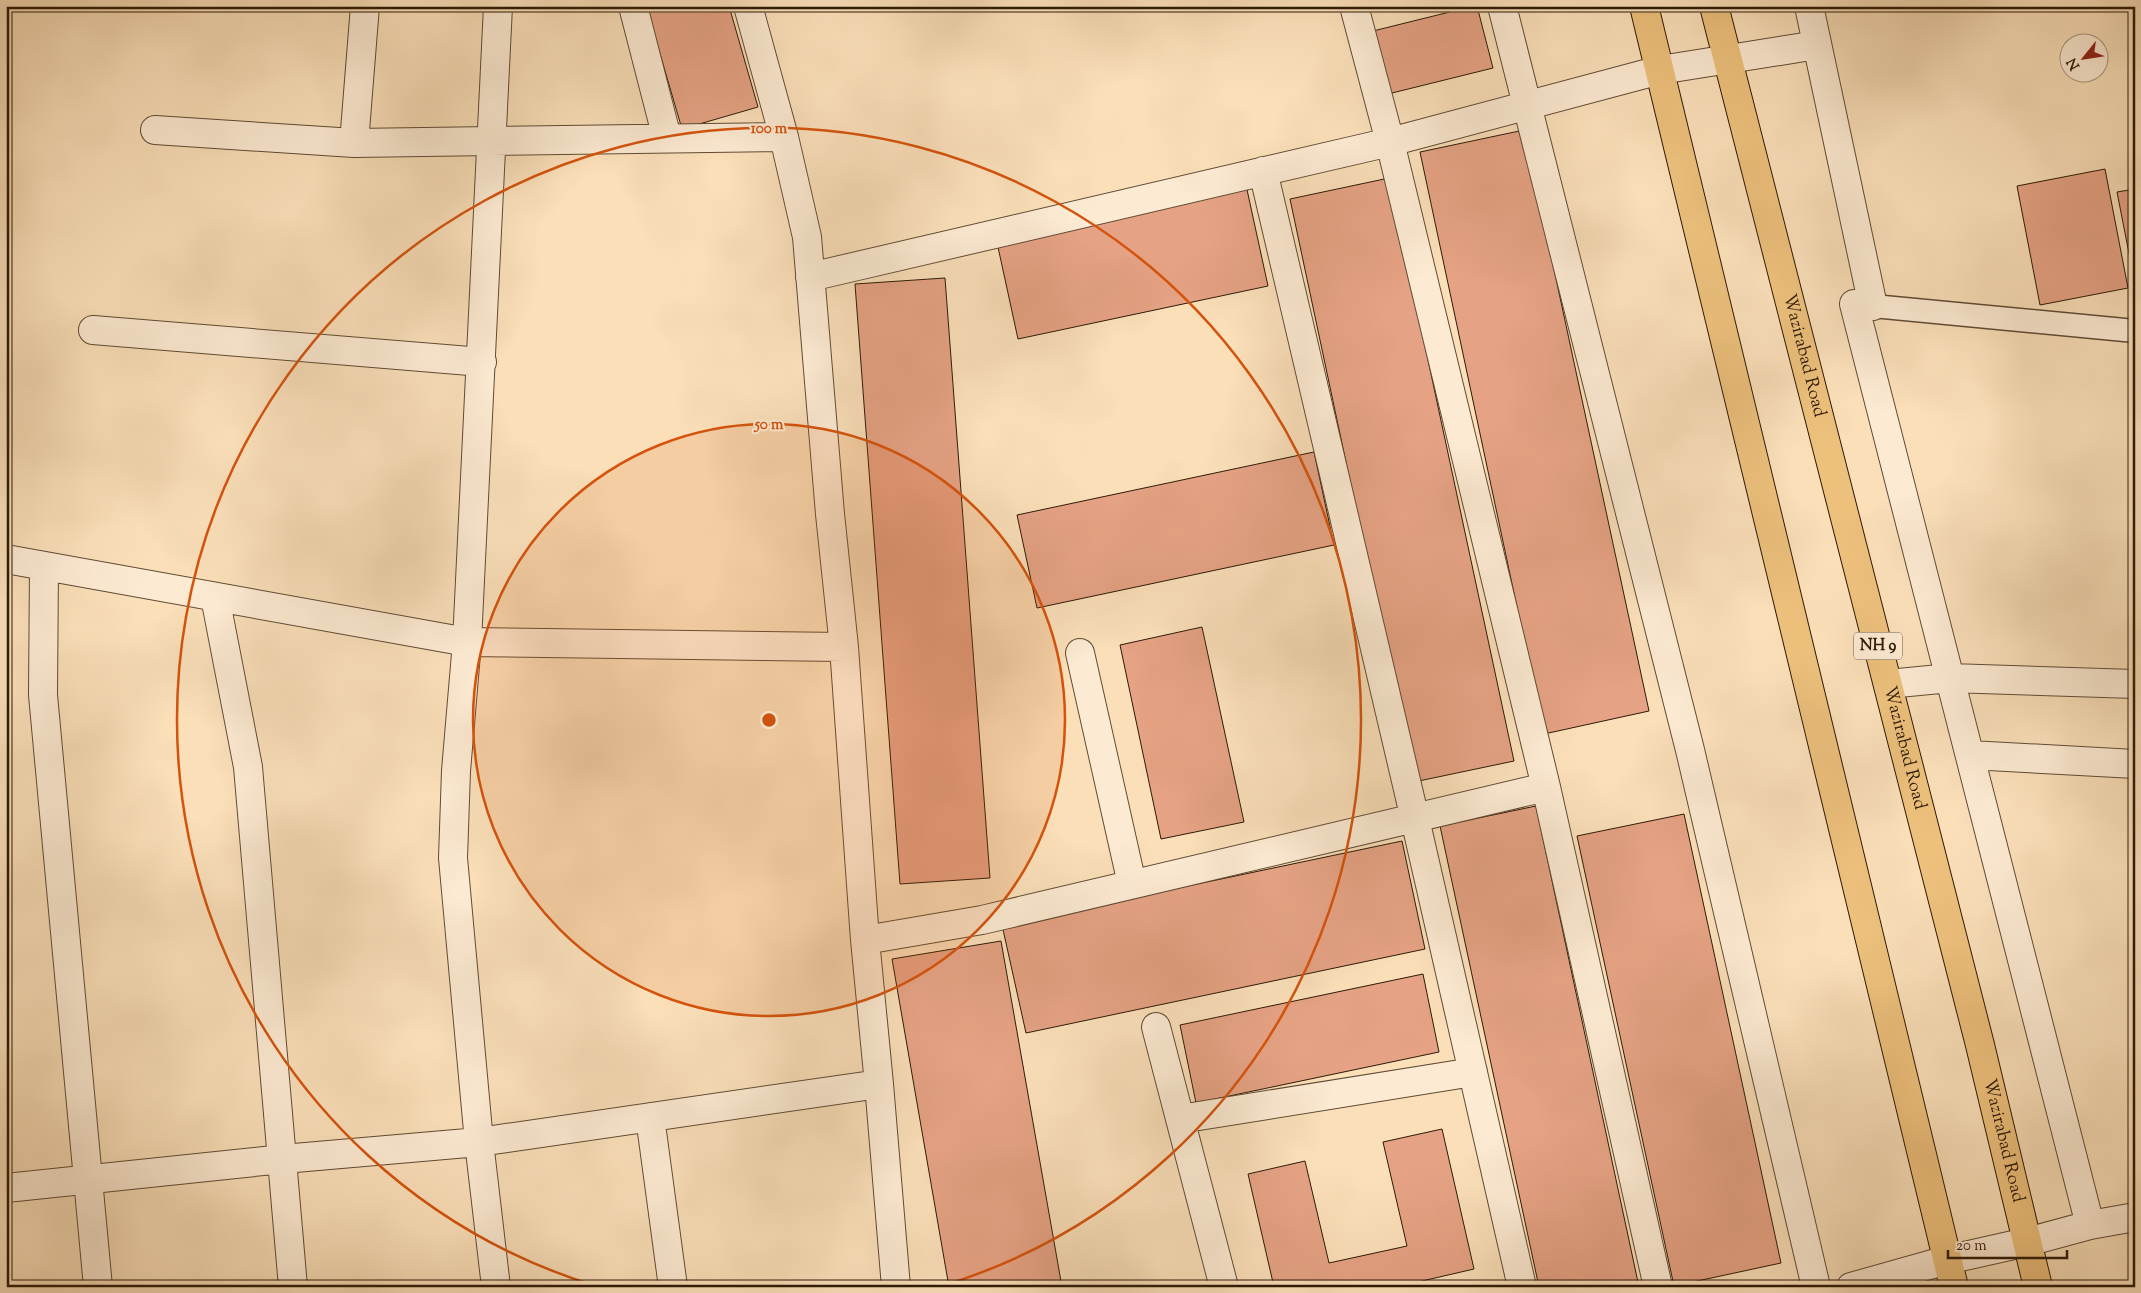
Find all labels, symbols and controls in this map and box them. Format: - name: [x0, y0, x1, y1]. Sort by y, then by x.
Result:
- north arrow: [2058, 32, 2108, 82]
- text: N: [2063, 54, 2086, 73]
- text: 100 m: [751, 119, 788, 140]
- street label: Wazirabad Road: [1775, 291, 1832, 420]
- text: 50 m: [754, 415, 784, 436]
- road number: NH 9: [1854, 632, 1902, 659]
- street label: Wazirabad Road: [1876, 684, 1932, 813]
- centre of rings: [760, 711, 778, 729]
- street label: Wazirabad Road: [1976, 1076, 2030, 1205]
- scale bar: [1948, 1228, 2067, 1260]
- text: 20 m: [1956, 1236, 1987, 1257]

